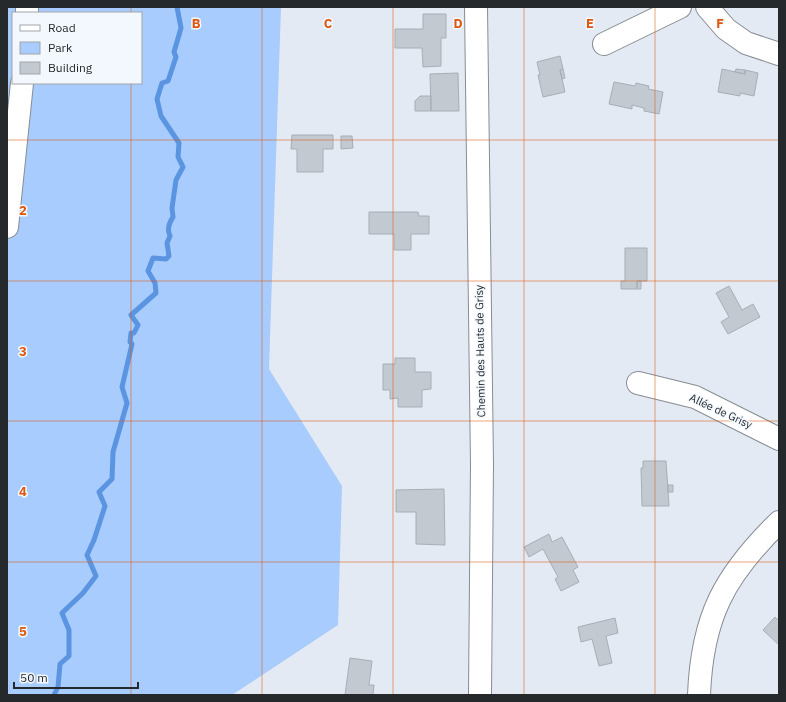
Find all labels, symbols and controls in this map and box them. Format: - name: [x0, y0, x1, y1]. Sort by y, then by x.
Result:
- legend: [12, 12, 142, 84]
- text: B: [192, 15, 201, 32]
- text: C: [324, 15, 333, 32]
- text: D: [453, 15, 463, 32]
- text: E: [586, 15, 594, 32]
- text: F: [716, 15, 724, 32]
- text: Road: [48, 20, 76, 35]
- text: Park: [48, 40, 73, 55]
- text: Building: [48, 60, 93, 75]
- text: 2: [19, 202, 27, 219]
- street label: Chemin des Hauts de Grisy: [472, 284, 488, 417]
- text: 3: [19, 343, 27, 360]
- street label: Allée de Grisy: [687, 390, 755, 432]
- text: 4: [19, 483, 27, 500]
- text: 5: [19, 623, 27, 640]
- scale bar: [14, 664, 138, 690]
- text: 50 m: [20, 670, 48, 685]

